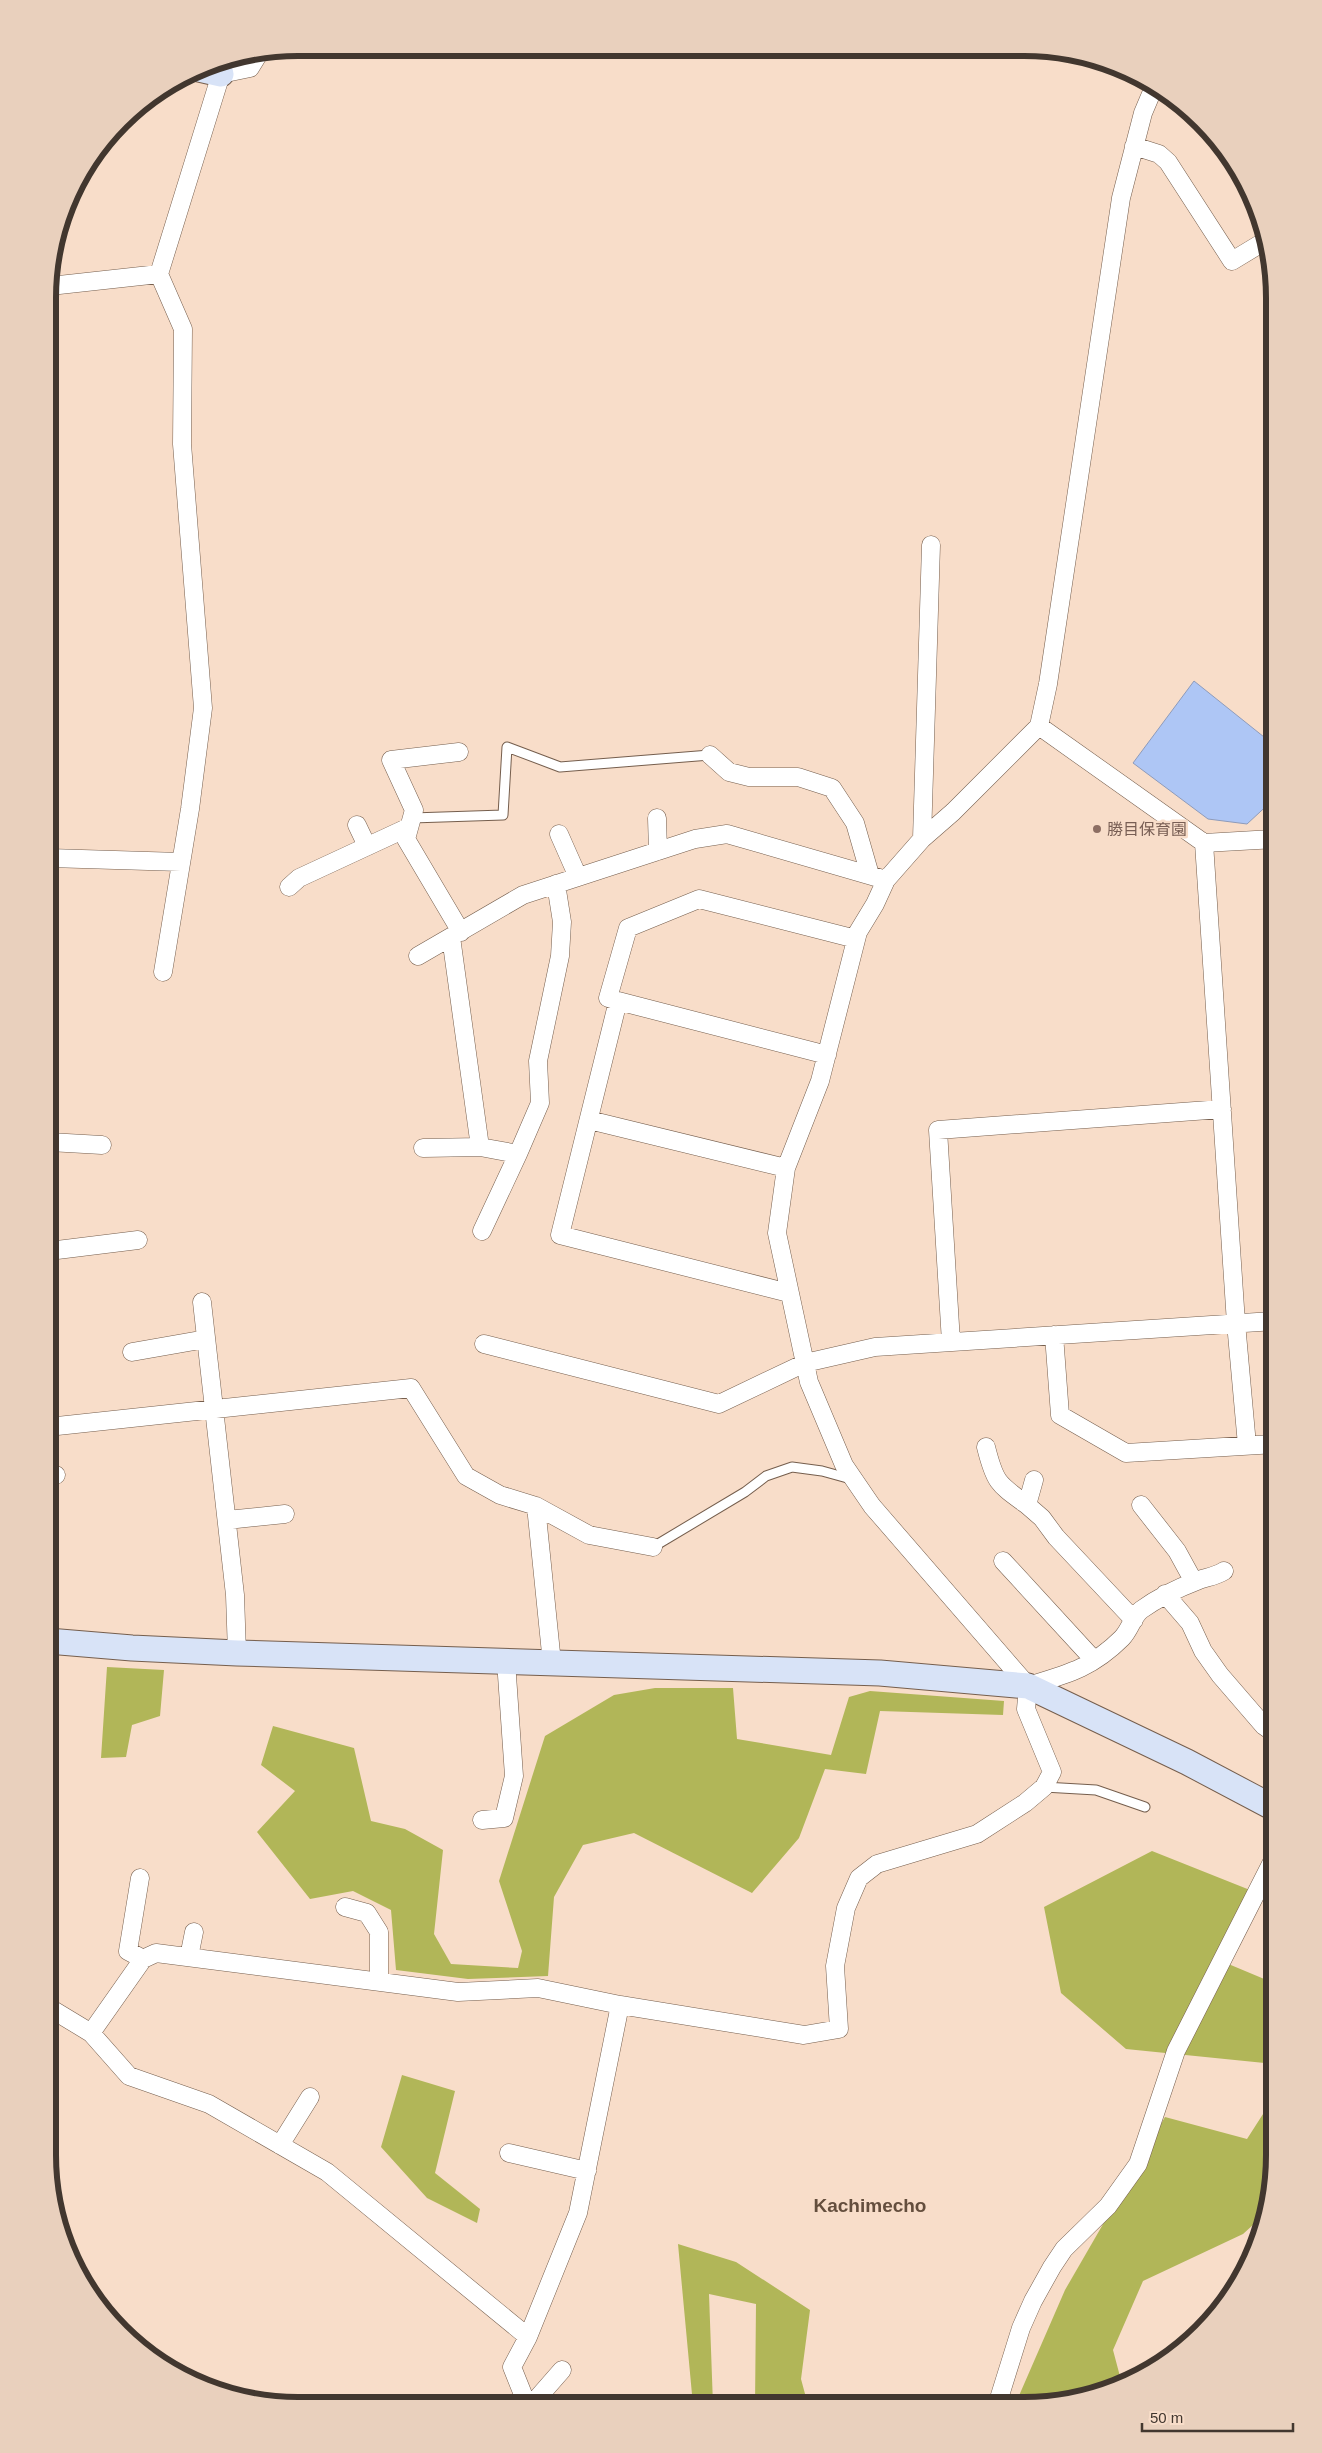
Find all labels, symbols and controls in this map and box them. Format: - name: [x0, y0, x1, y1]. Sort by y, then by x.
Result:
- place label: 勝目保育園: [1107, 821, 1187, 838]
- marker: 勝目保育園: [1091, 823, 1103, 835]
- district label: Kachimecho: [814, 2195, 926, 2216]
- scale bar: [1142, 2400, 1293, 2432]
- text: 50 m: [1150, 2409, 1183, 2426]

